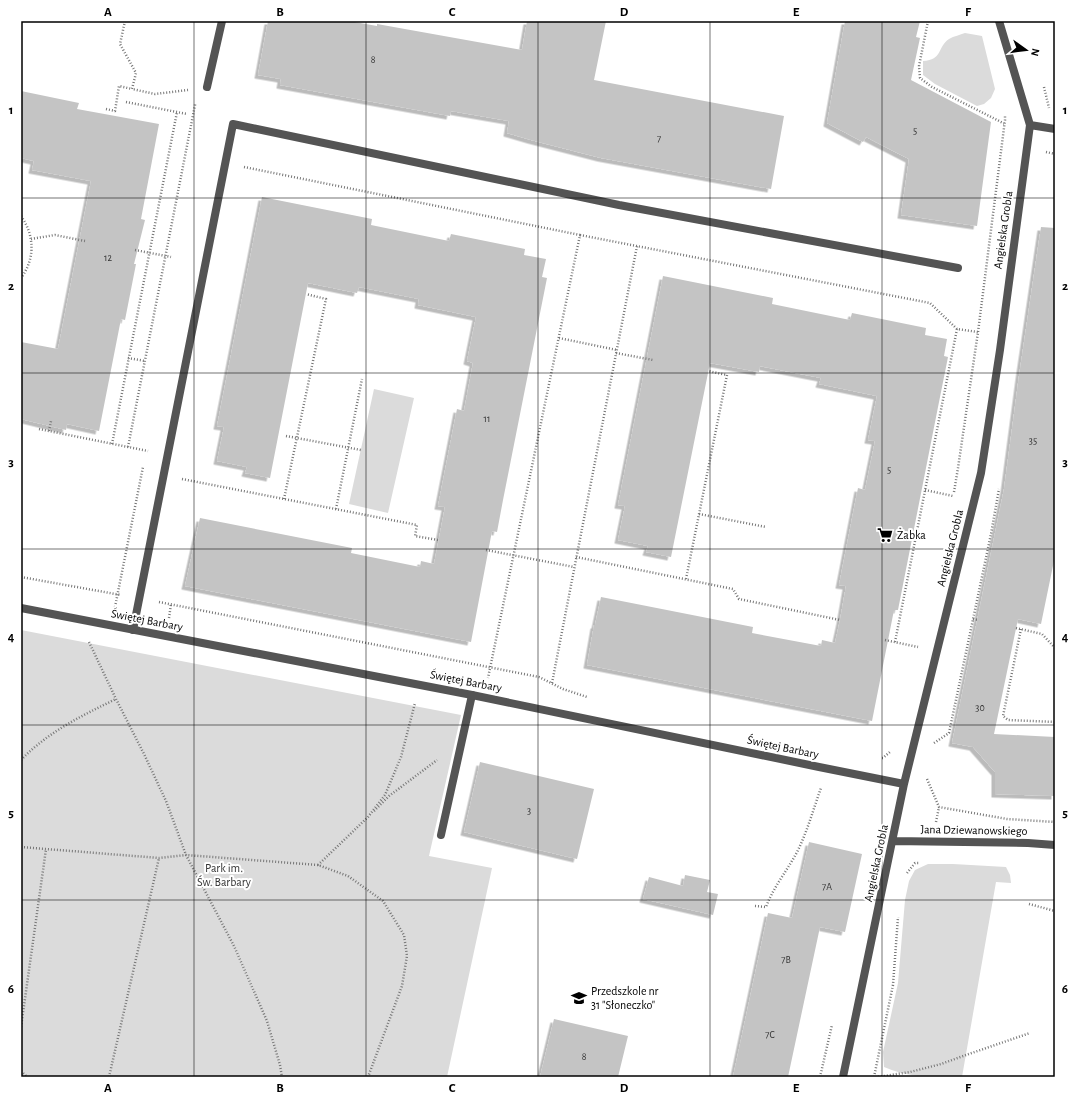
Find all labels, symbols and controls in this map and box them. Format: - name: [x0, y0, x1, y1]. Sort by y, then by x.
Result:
- text: A: [104, 6, 112, 19]
- text: B: [276, 6, 284, 19]
- text: C: [449, 6, 456, 19]
- text: D: [620, 6, 629, 19]
- text: E: [793, 6, 800, 19]
- text: F: [965, 6, 972, 19]
- north arrow: [1006, 30, 1046, 70]
- text: N: [1029, 47, 1041, 57]
- house number: 8: [371, 55, 376, 65]
- text: 1: [9, 104, 13, 117]
- text: 1: [1063, 104, 1067, 117]
- house number: 5: [913, 126, 917, 136]
- house number: 7: [657, 134, 661, 144]
- street label: Angielska Grobla: [992, 190, 1014, 270]
- house number: 12: [104, 253, 112, 263]
- text: 2: [8, 280, 14, 293]
- text: 2: [1062, 280, 1068, 293]
- house number: 11: [484, 414, 490, 424]
- house number: 35: [1029, 436, 1037, 446]
- text: 3: [8, 456, 14, 469]
- text: 3: [1062, 456, 1068, 469]
- house number: 5: [887, 465, 891, 475]
- street label: Angielska Grobla: [935, 508, 965, 588]
- supermarket icon: Żabka: [876, 526, 894, 544]
- place label: Żabka: [897, 528, 926, 541]
- street label: Świętej Barbary: [110, 605, 184, 634]
- text: 4: [8, 631, 15, 644]
- text: 4: [1062, 631, 1069, 644]
- street label: Świętej Barbary: [429, 666, 503, 695]
- house number: 30: [975, 703, 985, 713]
- street label: Świętej Barbary: [746, 732, 820, 761]
- house number: 3: [527, 806, 531, 816]
- text: 5: [8, 807, 14, 820]
- text: 5: [1062, 807, 1068, 820]
- street label: Angielska Grobla: [862, 823, 890, 903]
- street label: Jana Dziewanowskiego: [920, 823, 1028, 837]
- park label: Park im. Św. Barbary: [197, 862, 251, 889]
- house number: 7A: [822, 882, 832, 892]
- house number: 7B: [781, 955, 791, 965]
- text: 6: [8, 983, 14, 996]
- text: 6: [1062, 983, 1068, 996]
- place label: Przedszkole nr 31 "Słoneczko": [591, 985, 659, 1011]
- school or university icon: Przedszkole nr 31 "Słoneczko": [570, 989, 588, 1007]
- house number: 7C: [765, 1030, 775, 1040]
- house number: 8: [582, 1052, 587, 1062]
- text: A: [104, 1082, 112, 1095]
- text: B: [276, 1082, 284, 1095]
- text: C: [449, 1082, 456, 1095]
- text: D: [620, 1082, 629, 1095]
- text: E: [793, 1082, 800, 1095]
- text: F: [965, 1082, 972, 1095]

